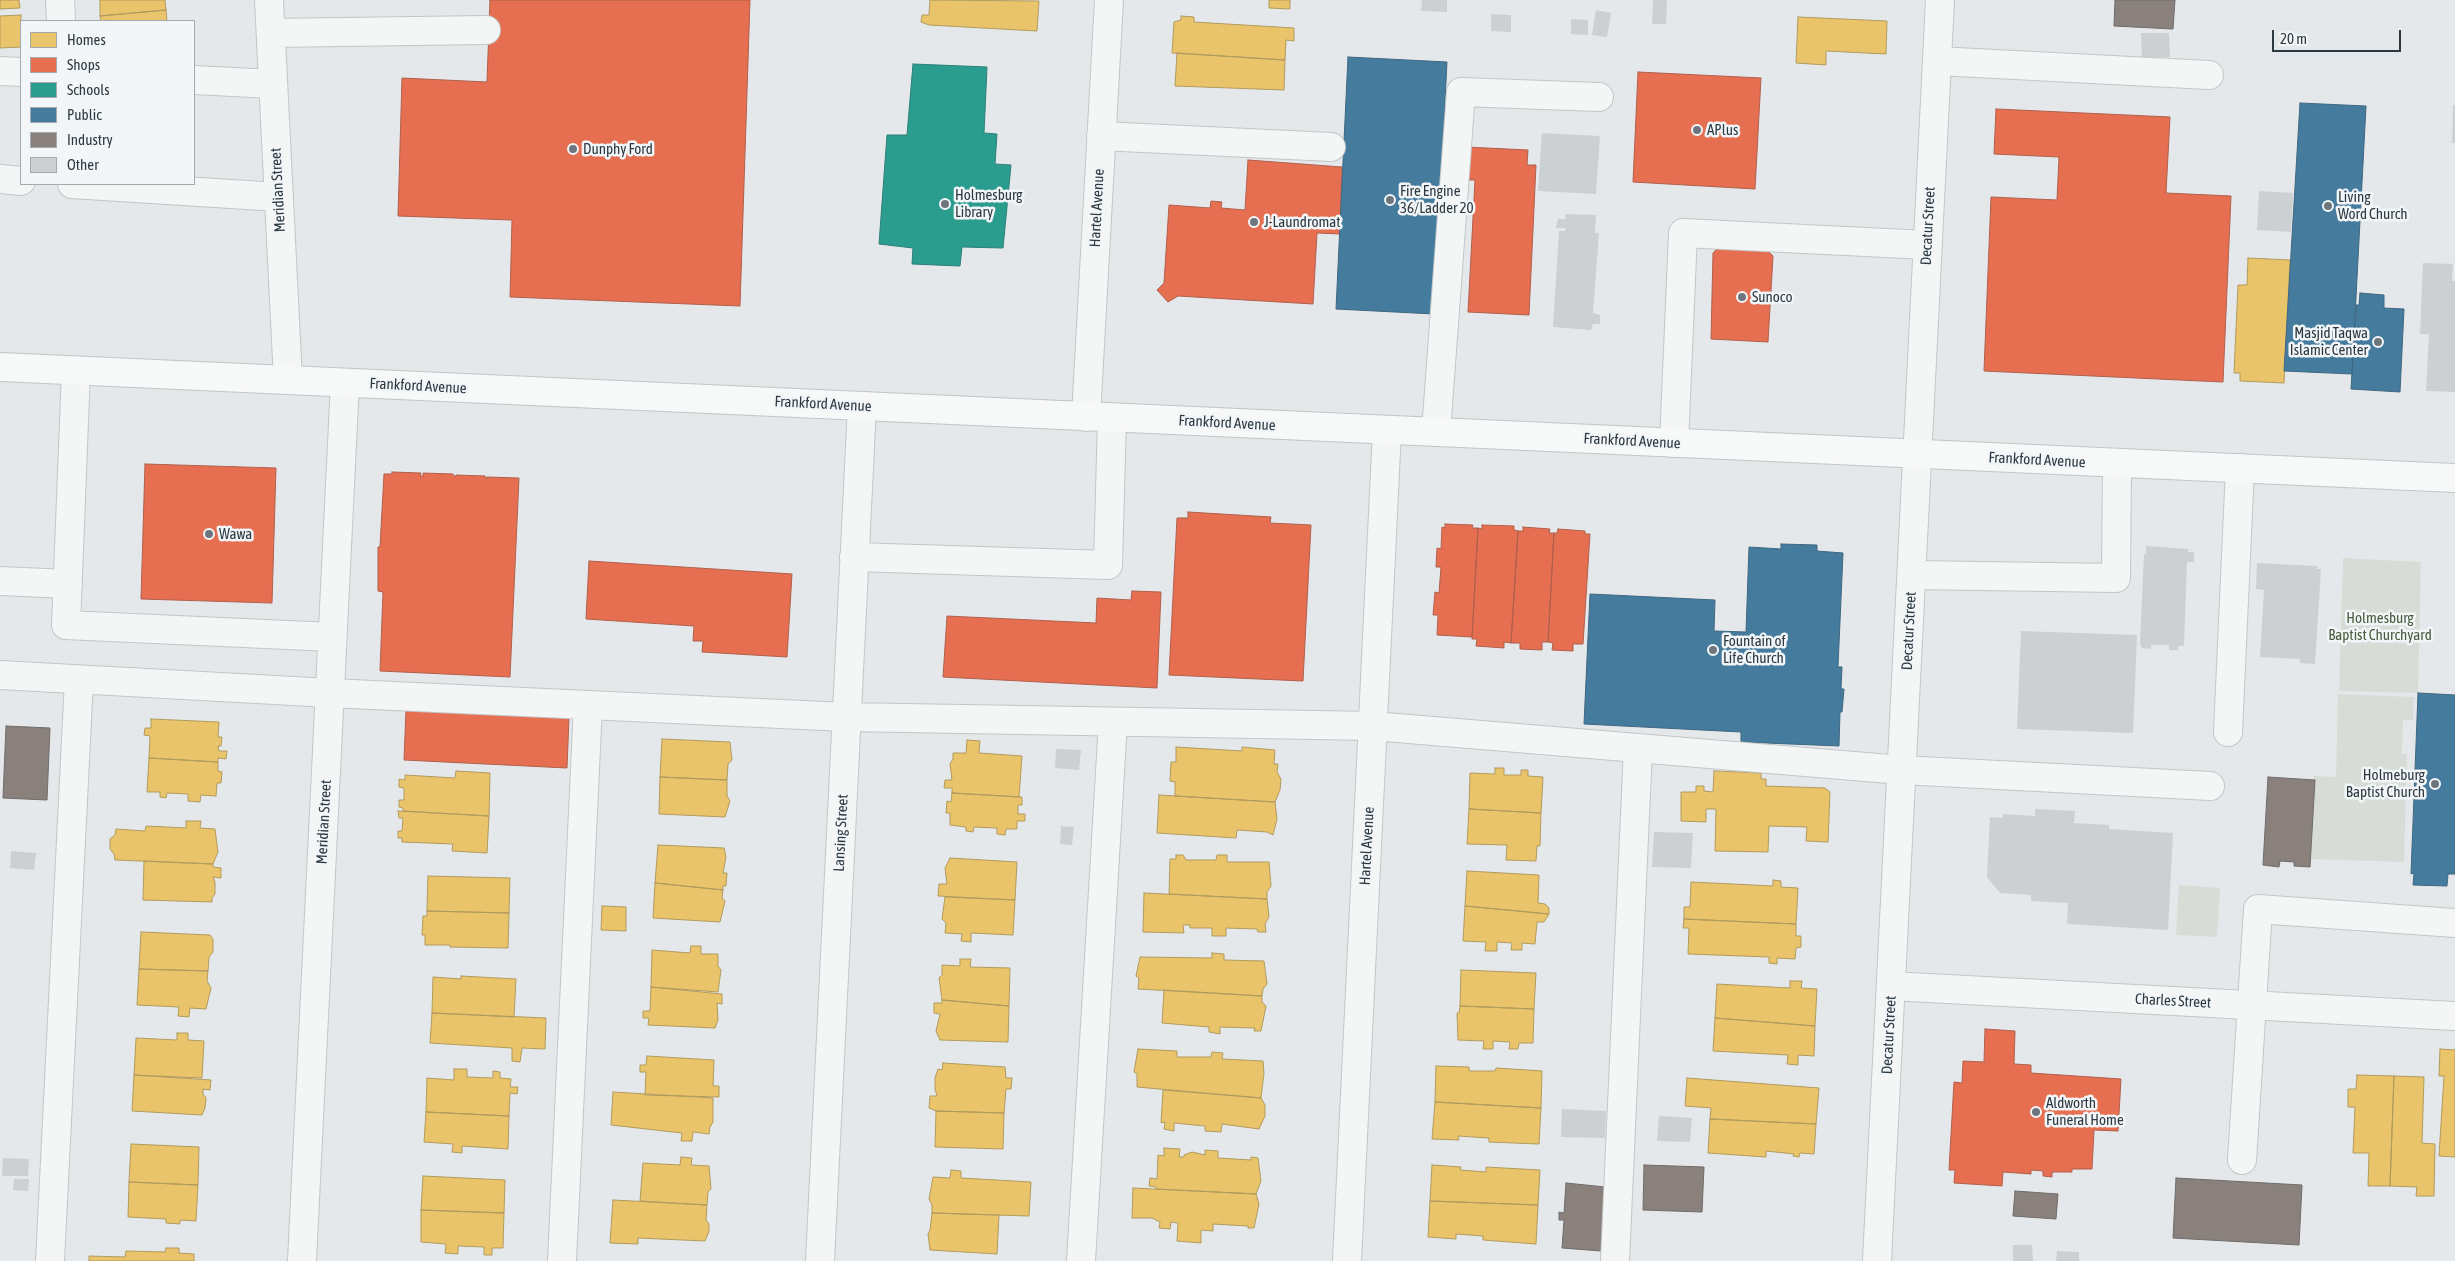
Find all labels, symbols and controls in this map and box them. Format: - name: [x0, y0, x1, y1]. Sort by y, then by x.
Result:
- legend: [20, 20, 195, 185]
- scale bar: [2275, 20, 2404, 52]
- text: 20 m: [2280, 30, 2307, 47]
- text: Homes: [67, 31, 106, 48]
- text: Shops: [67, 56, 100, 73]
- text: Schools: [67, 81, 110, 98]
- text: Public: [67, 106, 102, 123]
- place label: APlus: [1707, 121, 1738, 139]
- marker: APlus: [1691, 124, 1703, 136]
- text: Industry: [67, 131, 113, 148]
- place label: Dunphy Ford: [583, 140, 653, 158]
- marker: Dunphy Ford: [567, 143, 579, 155]
- street label: Meridian Street: [267, 147, 289, 233]
- text: Other: [67, 156, 99, 173]
- street label: Hartel Avenue: [1086, 168, 1108, 248]
- place label: Fire Engine 36/Ladder 20: [1400, 182, 1474, 217]
- place label: Holmesburg Library: [955, 186, 1022, 221]
- street label: Decatur Street: [1917, 186, 1939, 266]
- place label: Living Word Church: [2338, 188, 2408, 223]
- marker: Fire Engine 36/Ladder 20: [1384, 194, 1396, 206]
- marker: Holmesburg Library: [939, 198, 951, 210]
- marker: Living Word Church: [2322, 200, 2334, 212]
- place label: J-Laundromat: [1264, 213, 1341, 231]
- marker: J-Laundromat: [1248, 216, 1260, 228]
- place label: Sunoco: [1752, 288, 1792, 306]
- marker: Sunoco: [1736, 291, 1748, 303]
- place label: Masjid Taqwa Islamic Center: [2290, 324, 2368, 359]
- marker: Masjid Taqwa Islamic Center: [2372, 336, 2384, 348]
- street label: Frankford Avenue: [369, 374, 467, 398]
- street label: Frankford Avenue: [774, 392, 872, 416]
- street label: Frankford Avenue: [1178, 411, 1276, 435]
- street label: Frankford Avenue: [1583, 429, 1681, 453]
- street label: Frankford Avenue: [1988, 448, 2086, 472]
- place label: Wawa: [219, 525, 252, 543]
- marker: Wawa: [203, 528, 215, 540]
- street label: Decatur Street: [1898, 591, 1920, 671]
- park label: Holmesburg Baptist Churchyard: [2328, 609, 2432, 644]
- place label: Fountain of Life Church: [1723, 632, 1786, 667]
- marker: Fountain of Life Church: [1707, 644, 1719, 656]
- place label: Holmeburg Baptist Church: [2346, 766, 2425, 801]
- marker: Holmeburg Baptist Church: [2429, 778, 2441, 790]
- street label: Meridian Street: [313, 779, 335, 865]
- street label: Lansing Street: [830, 794, 852, 872]
- street label: Hartel Avenue: [1356, 806, 1378, 886]
- street label: Charles Street: [2134, 990, 2212, 1012]
- street label: Decatur Street: [1878, 995, 1900, 1075]
- place label: Aldworth Funeral Home: [2046, 1094, 2124, 1129]
- marker: Aldworth Funeral Home: [2030, 1106, 2042, 1118]

